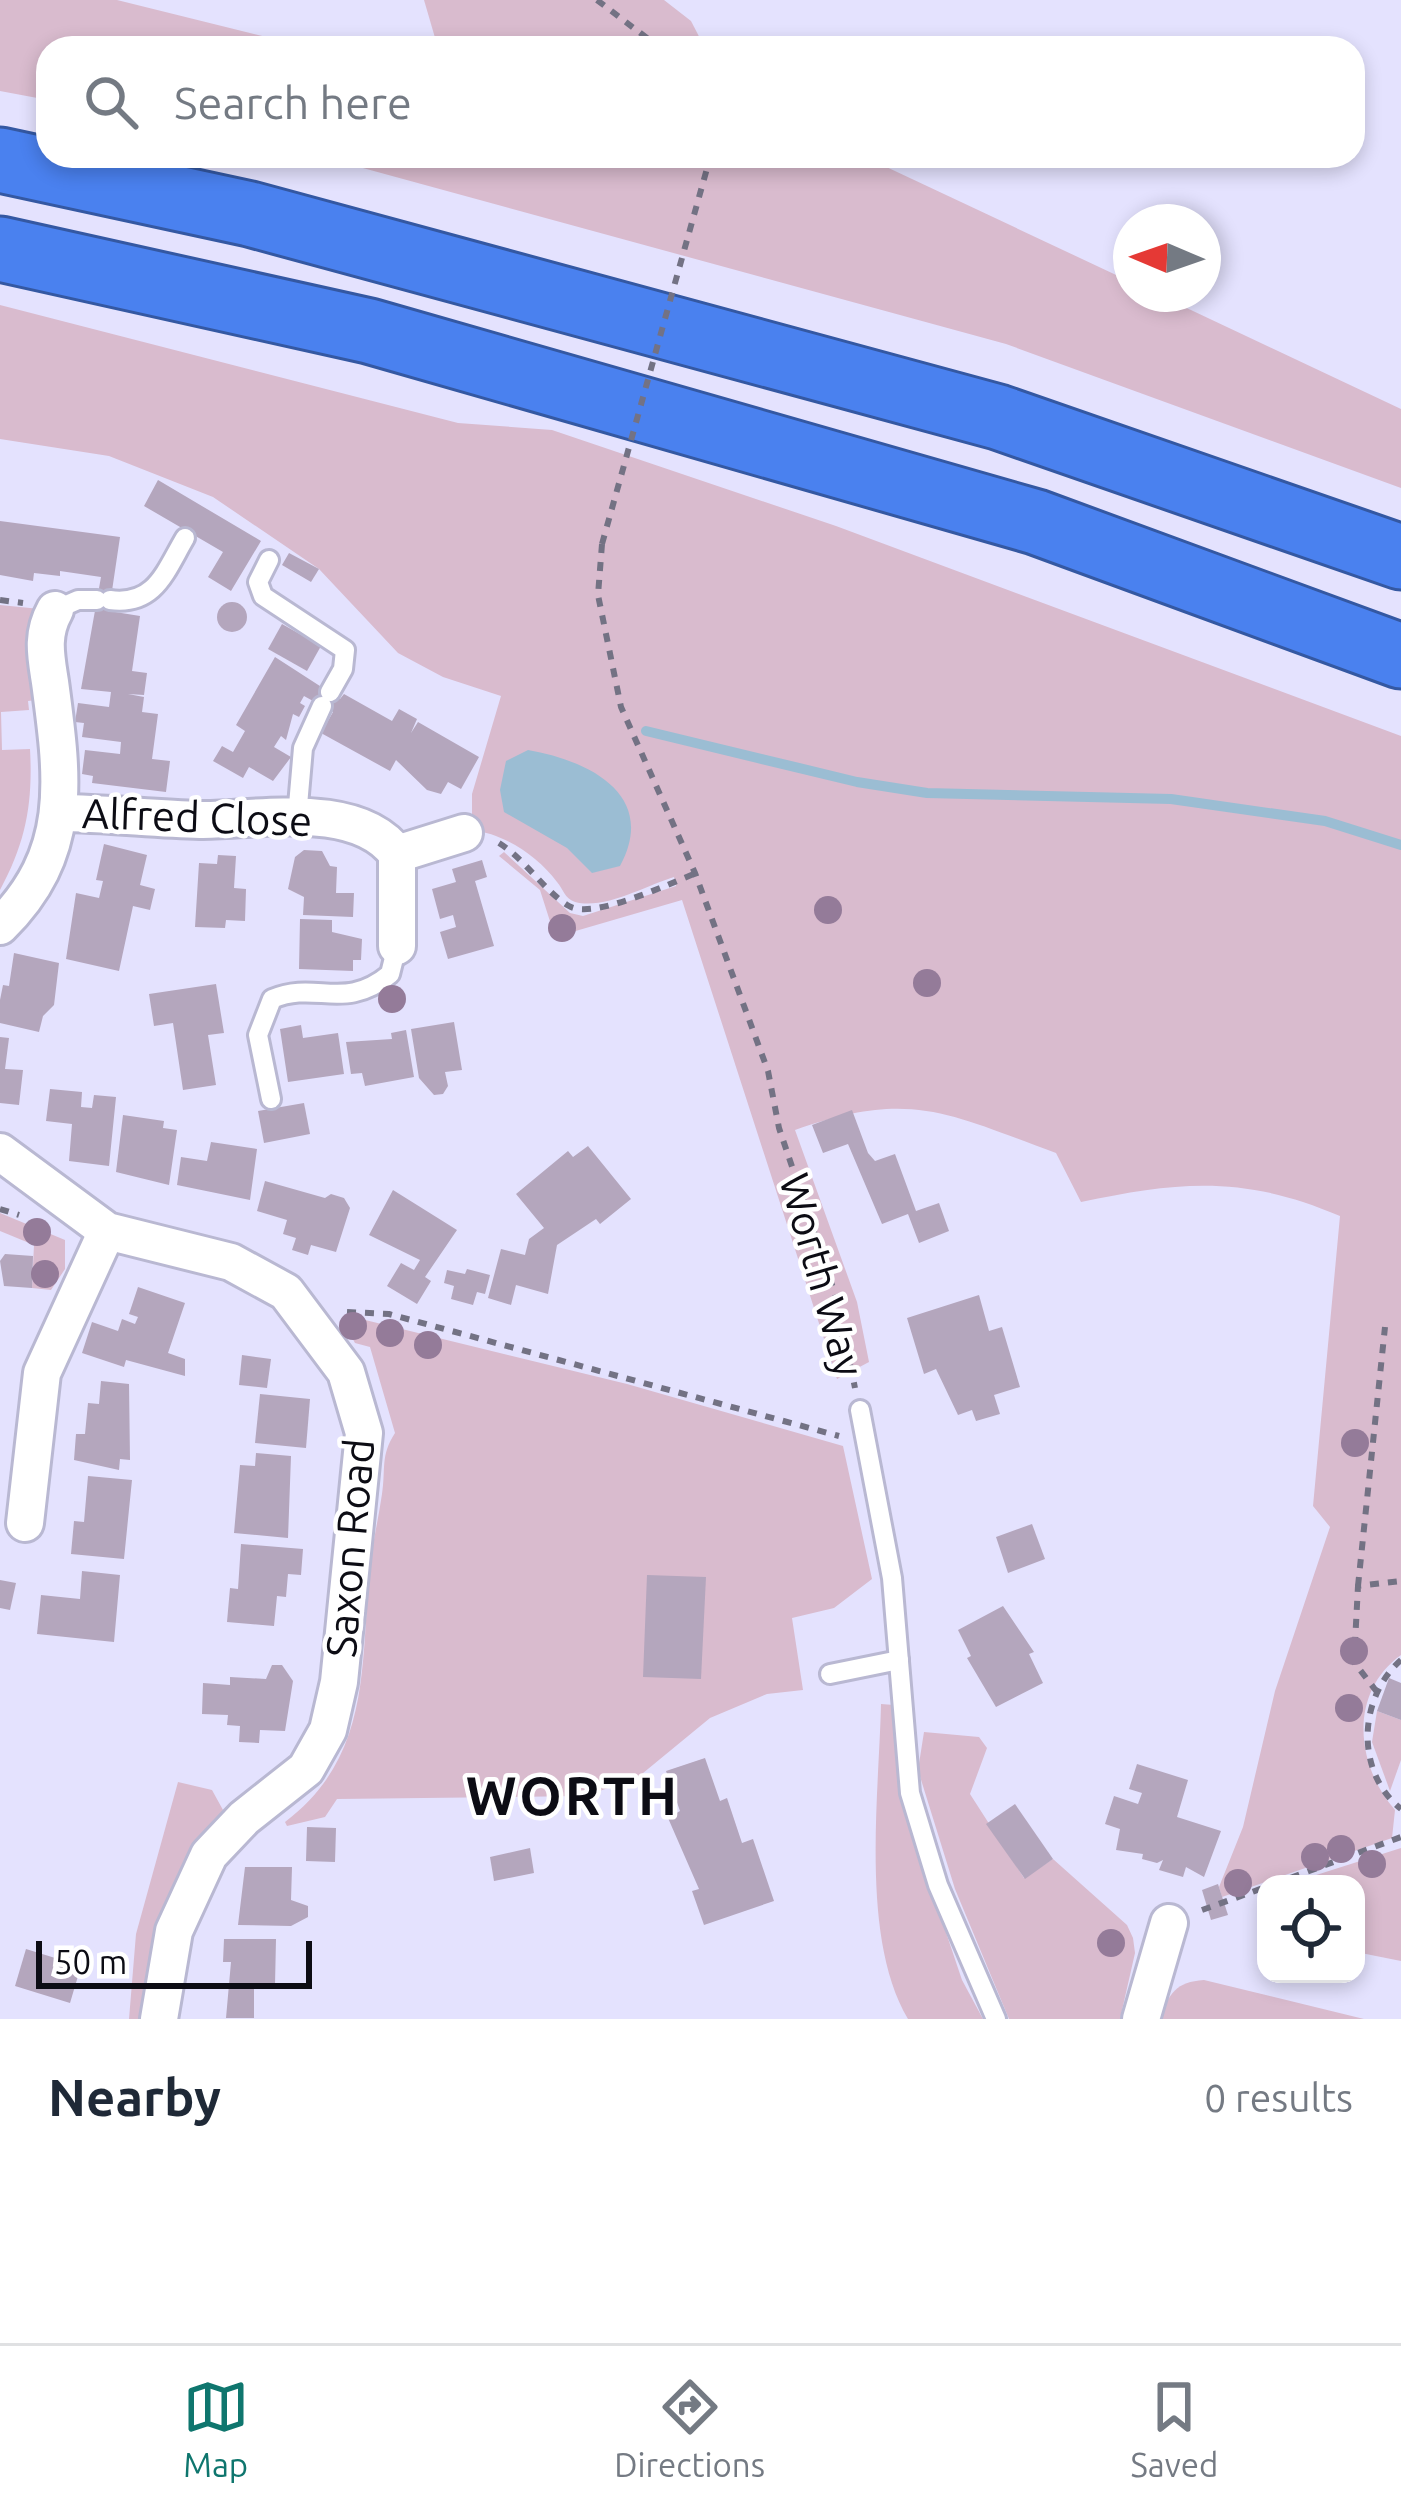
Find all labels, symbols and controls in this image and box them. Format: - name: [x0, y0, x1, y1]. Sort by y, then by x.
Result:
- search box: [36, 36, 1365, 168]
- icon: search: [78, 69, 144, 135]
- text: Search here: [174, 77, 412, 128]
- north arrow: [1113, 204, 1221, 312]
- street label: Alfred Close: [81, 789, 313, 844]
- street label: Worth Way: [771, 1168, 874, 1382]
- street label: Saxon Road: [317, 1437, 382, 1659]
- district label: WORTH: [466, 1765, 680, 1825]
- map controls: [1257, 1875, 1365, 1983]
- button: locate: [1257, 1875, 1365, 1983]
- scale bar: [36, 1935, 312, 1988]
- text: 50 m: [54, 1943, 127, 1980]
- text: Nearby: [48, 2068, 221, 2126]
- text: 0 results: [1204, 2076, 1353, 2119]
- tab: Map: [183, 2374, 249, 2483]
- tab: Directions: [614, 2374, 765, 2483]
- tab: Saved: [1130, 2374, 1218, 2483]

